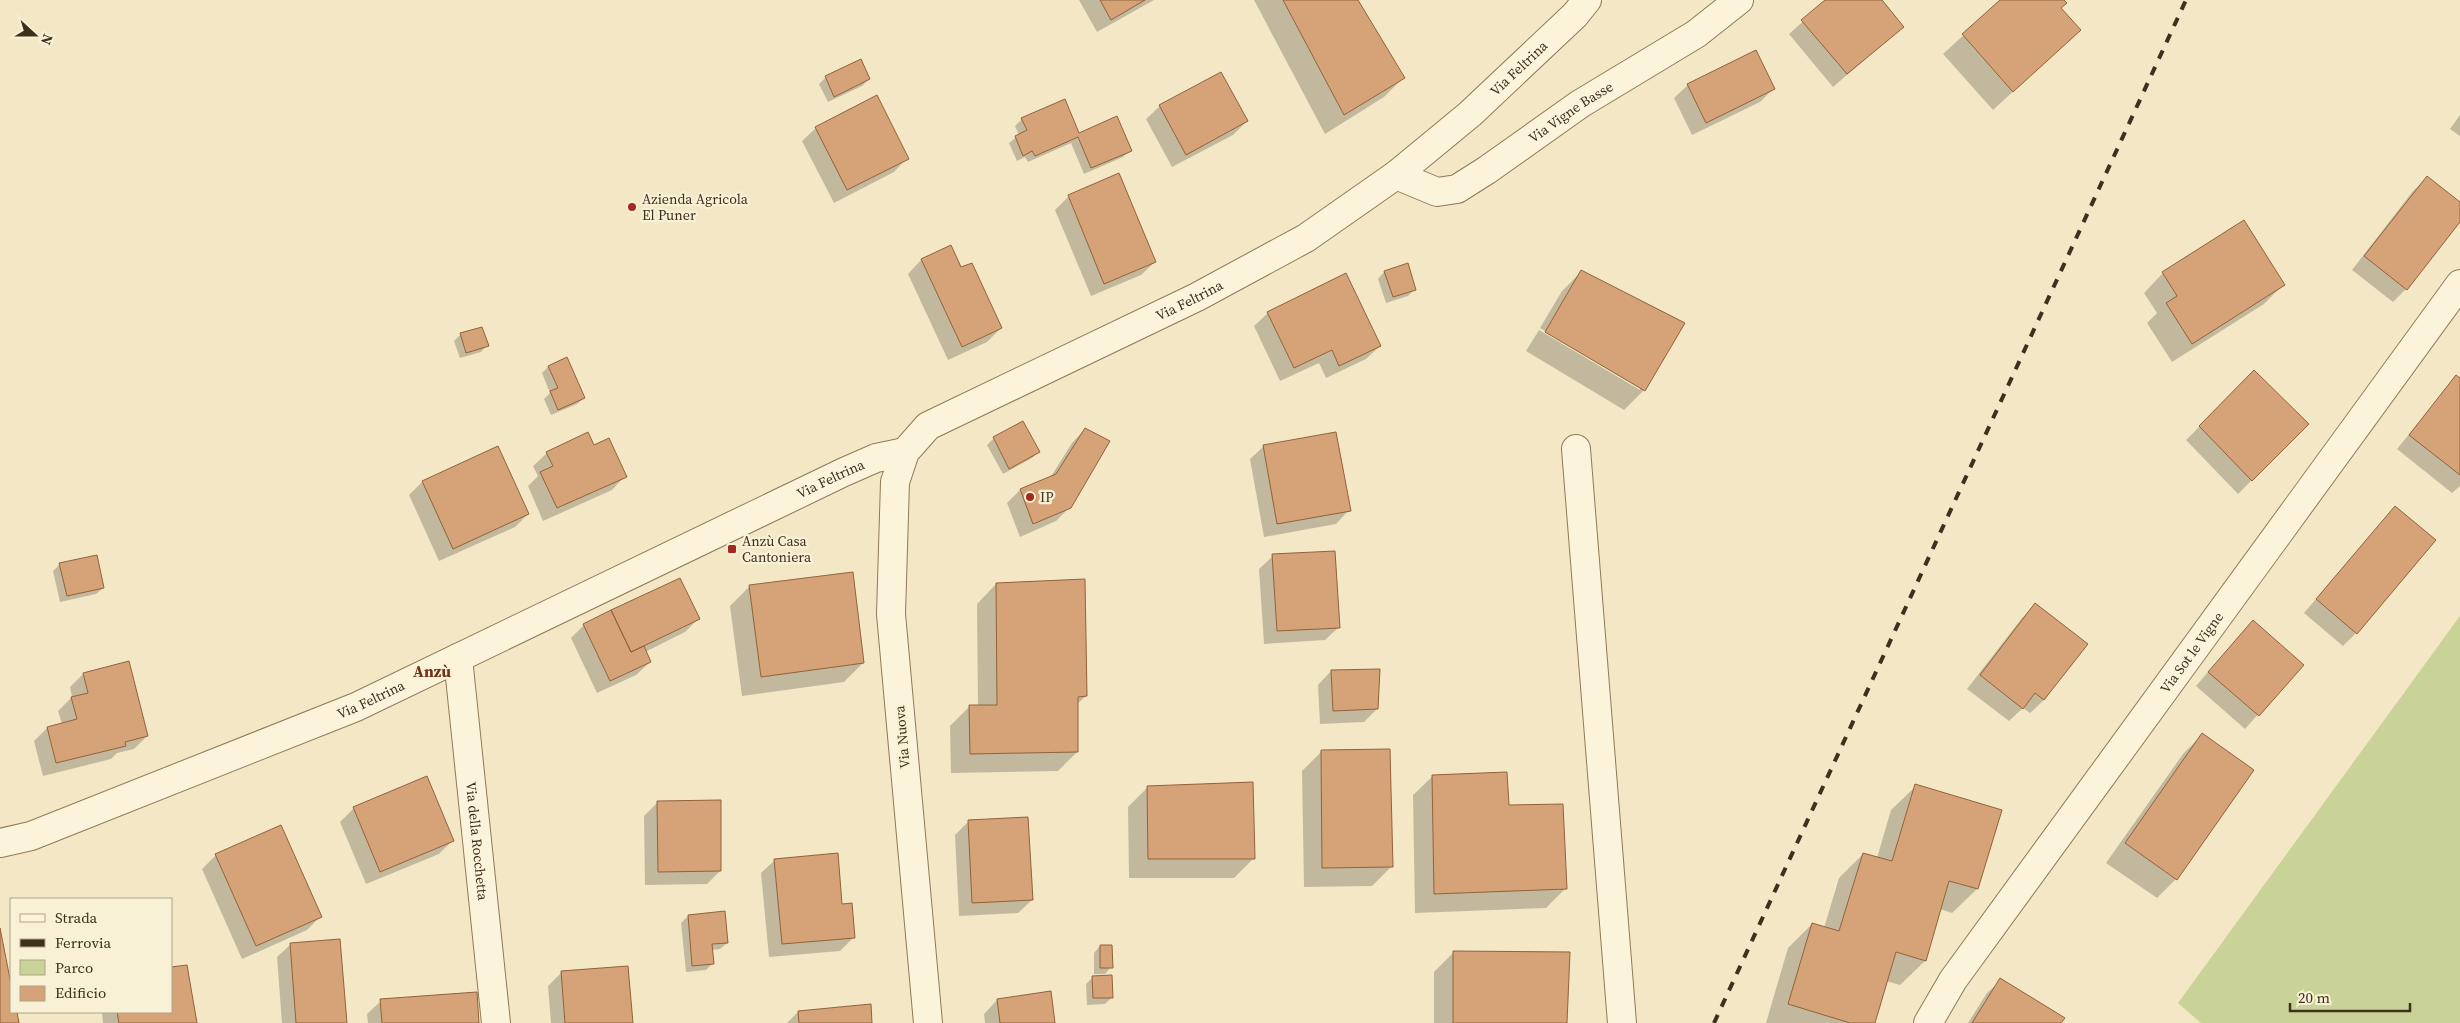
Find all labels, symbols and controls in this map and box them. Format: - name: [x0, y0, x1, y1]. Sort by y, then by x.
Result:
- north arrow: [10, 10, 60, 60]
- text: N: [36, 31, 58, 48]
- street label: Via Feltrina: [1485, 35, 1553, 100]
- street label: Via Vigne Basse: [1524, 76, 1617, 148]
- place label: Azienda Agricola El Puner: [642, 189, 749, 225]
- marker: Azienda Agricola El Puner: [626, 201, 638, 213]
- street label: Via Feltrina: [1152, 274, 1227, 325]
- street label: Via Feltrina: [793, 454, 868, 503]
- place label: IP: [1040, 487, 1053, 507]
- marker: IP: [1024, 491, 1036, 503]
- place label: Anzù Casa Cantoniera: [742, 531, 812, 567]
- marker: Anzù Casa Cantoniera: [726, 543, 738, 555]
- street label: Via Sot le Vigne: [2155, 608, 2228, 697]
- district label: Anzù: [413, 660, 451, 682]
- street label: Via Feltrina: [334, 675, 409, 724]
- street label: Via Nuova: [889, 704, 915, 769]
- street label: Via della Rocchetta: [461, 781, 493, 902]
- legend: [10, 898, 172, 1013]
- text: Strada: [55, 907, 98, 928]
- text: Ferrovia: [55, 932, 112, 953]
- text: Parco: [55, 957, 93, 978]
- scale bar: [2290, 980, 2410, 1012]
- text: Edificio: [55, 982, 106, 1003]
- text: 20 m: [2298, 987, 2330, 1008]

